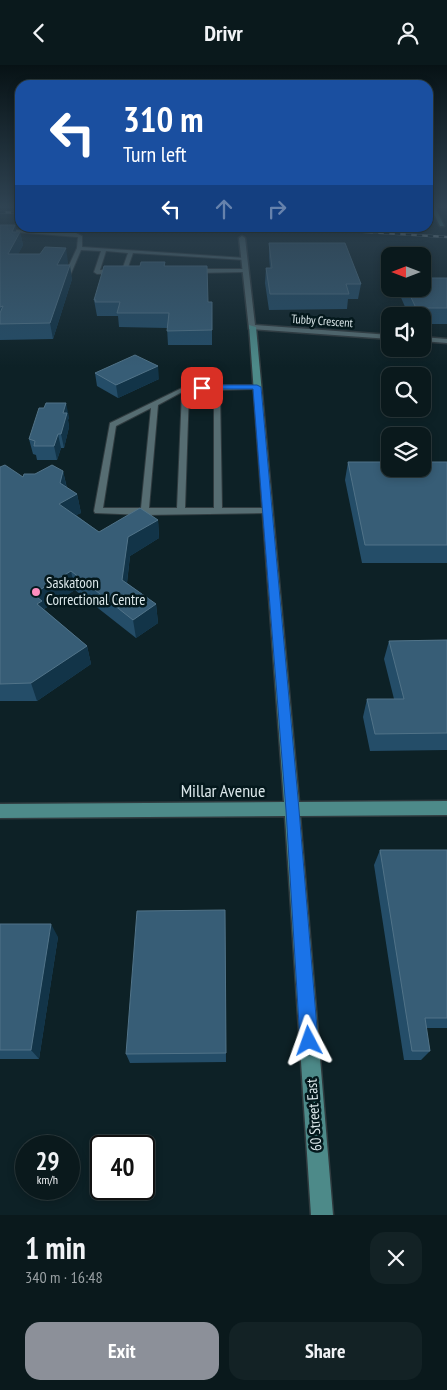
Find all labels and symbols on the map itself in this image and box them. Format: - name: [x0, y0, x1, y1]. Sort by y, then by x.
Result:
- north arrow: [381, 247, 431, 297]
- street label: Tubby Crescent: [291, 311, 354, 330]
- pin: [181, 367, 223, 409]
- place label: Saskatoon Correctional Centre: [46, 573, 145, 609]
- marker: Saskatoon Correctional Centre: [30, 586, 42, 598]
- street label: Millar Avenue: [181, 779, 265, 802]
- position arrow: [282, 1014, 334, 1066]
- street label: 60 Street East: [301, 1078, 326, 1152]
- speed limit sign: 40: [90, 1135, 155, 1200]

